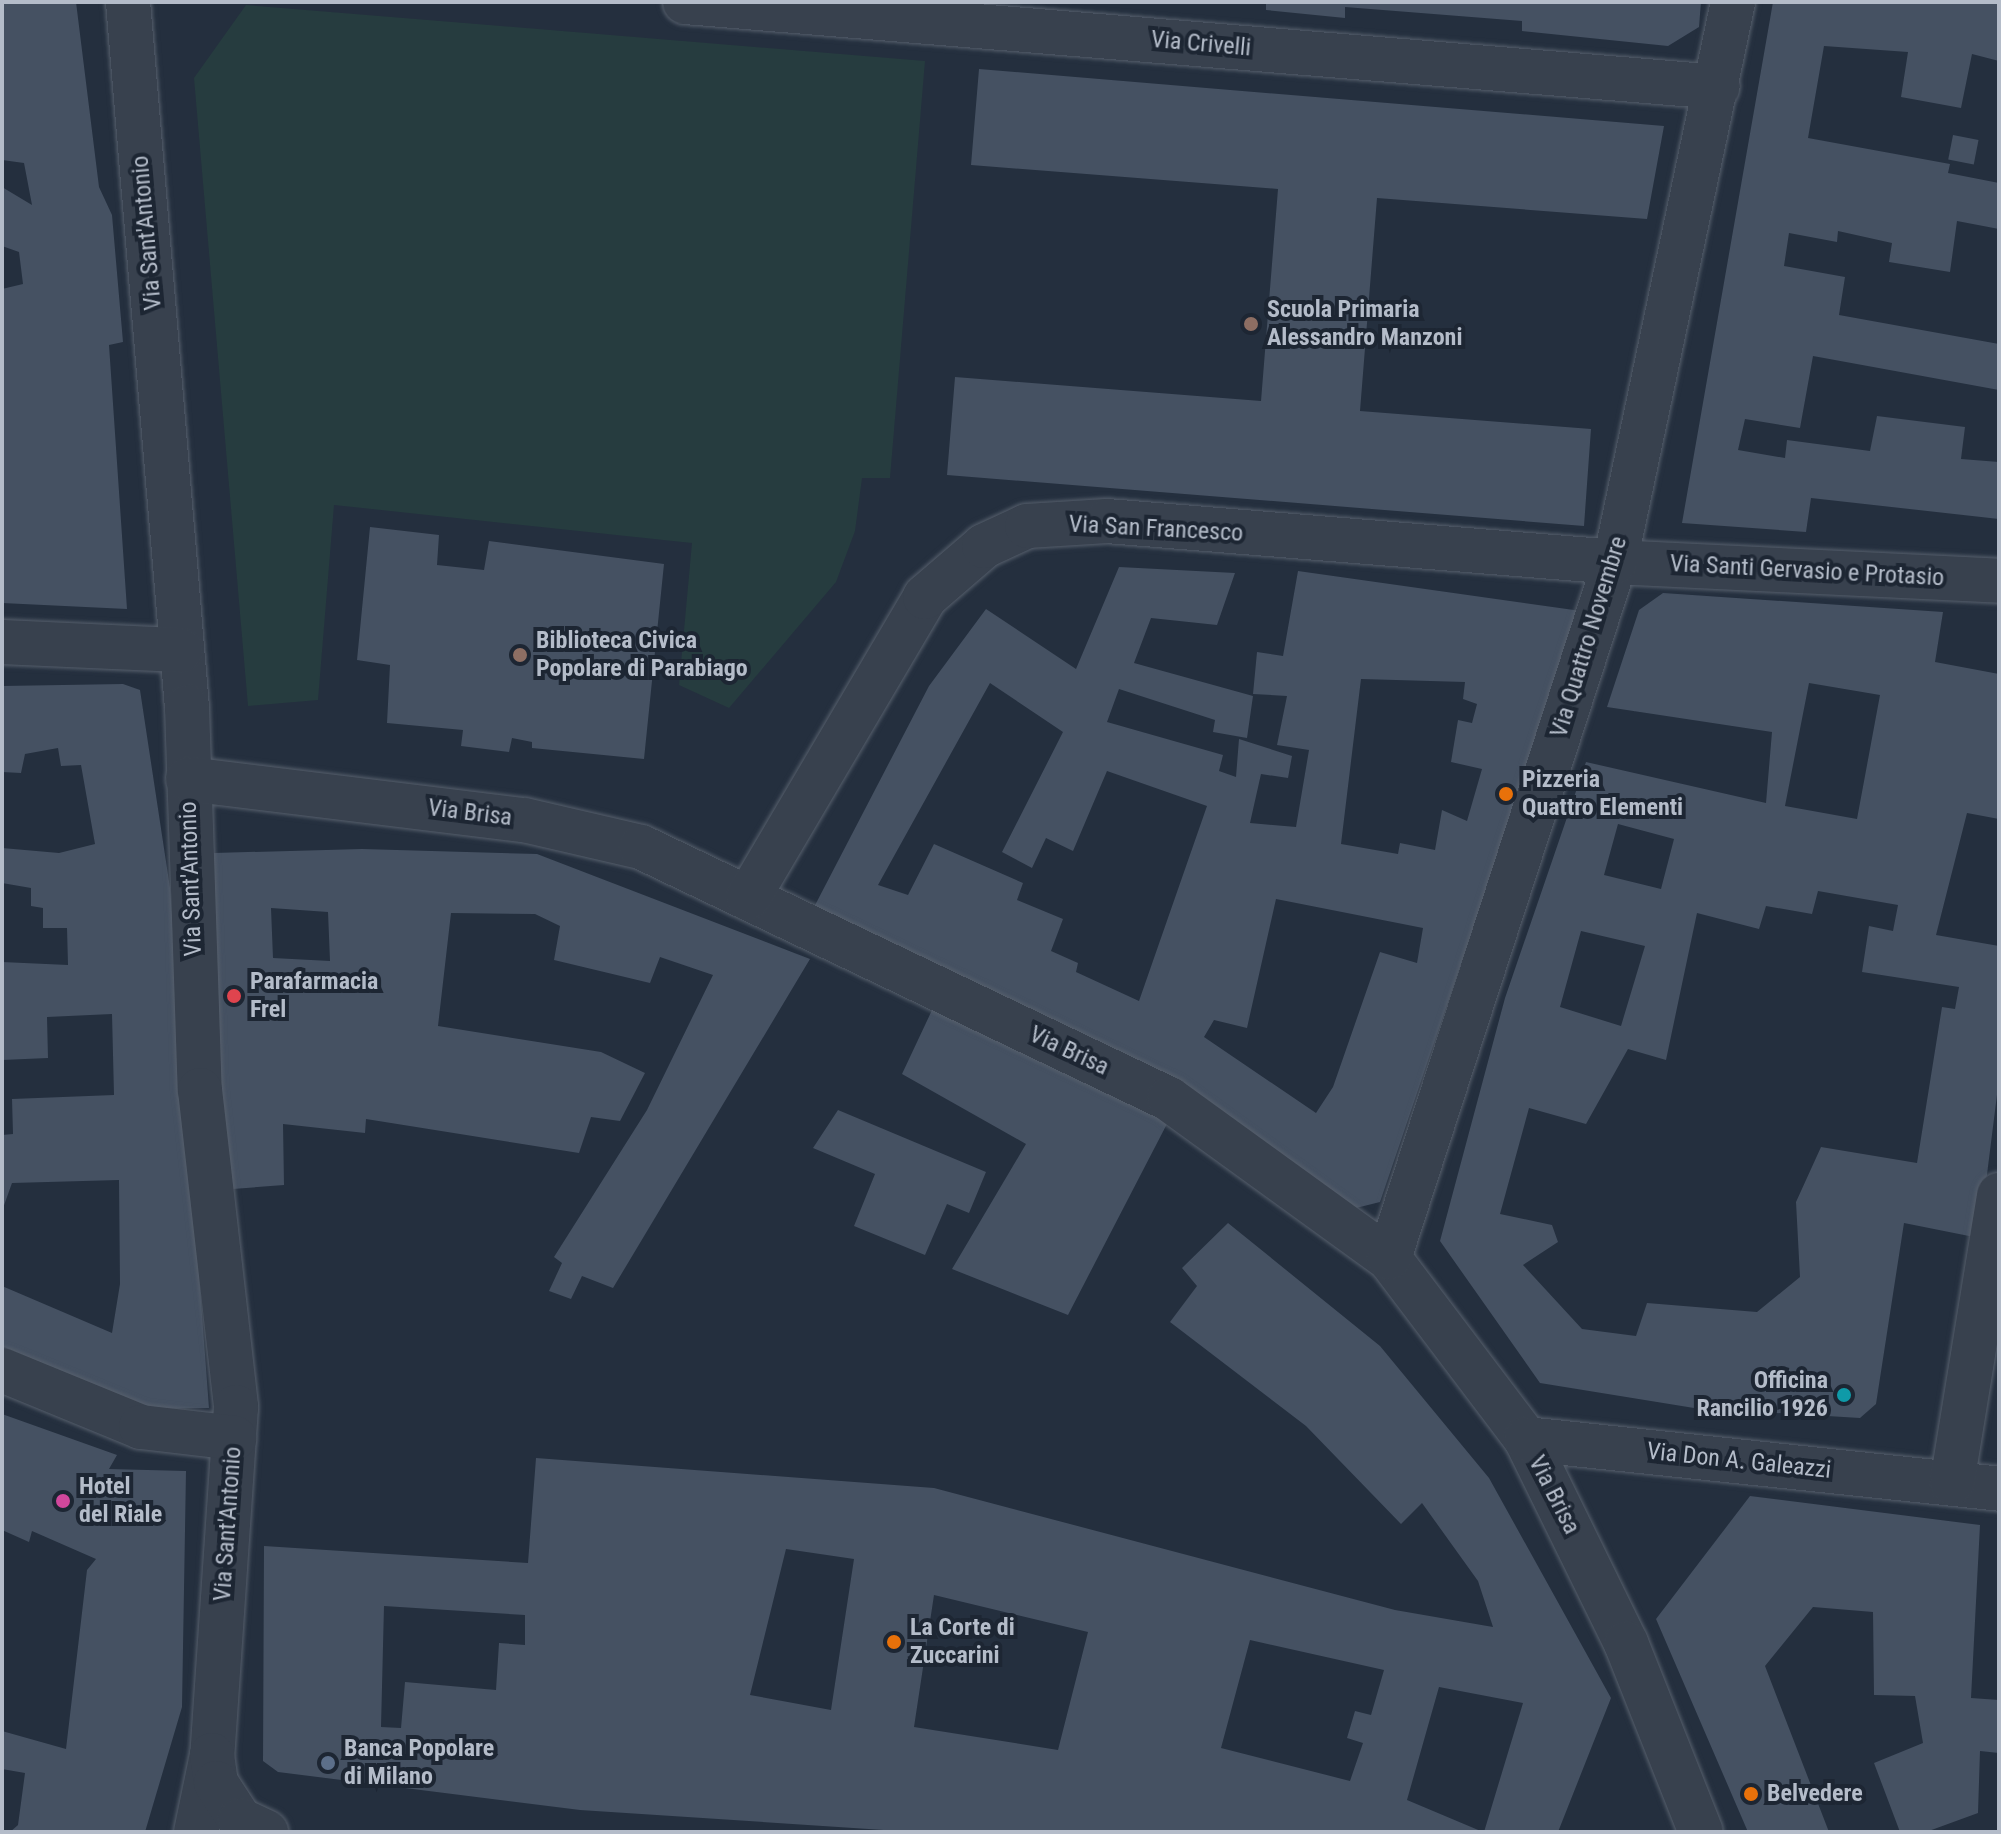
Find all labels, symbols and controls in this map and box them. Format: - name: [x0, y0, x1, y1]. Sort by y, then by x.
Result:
- street label: Via Crivelli: [1150, 25, 1252, 63]
- street label: Via Sant'Antonio: [126, 155, 168, 311]
- place label: Scuola Primaria Alessandro Manzoni: [1267, 296, 1462, 352]
- marker: Scuola Primaria Alessandro Manzoni: [1242, 315, 1260, 333]
- street label: Via San Francesco: [1068, 510, 1244, 548]
- street label: Via Quattro Novembre: [1545, 533, 1633, 741]
- street label: Via Santi Gervasio e Protasio: [1669, 549, 1945, 593]
- place label: Biblioteca Civica Popolare di Parabiago: [536, 627, 748, 683]
- marker: Biblioteca Civica Popolare di Parabiago: [511, 646, 529, 664]
- place label: Pizzeria Quattro Elementi: [1522, 766, 1683, 822]
- marker: Pizzeria Quattro Elementi: [1497, 785, 1515, 803]
- street label: Via Brisa: [426, 794, 514, 832]
- street label: Via Sant'Antonio: [174, 801, 208, 957]
- place label: Parafarmacia Frel: [250, 968, 378, 1024]
- marker: Parafarmacia Frel: [225, 987, 243, 1005]
- street label: Via Brisa: [1025, 1020, 1113, 1082]
- place label: Officina Rancilio 1926: [1696, 1367, 1828, 1423]
- marker: Officina Rancilio 1926: [1835, 1386, 1853, 1404]
- street label: Via Don A. Galeazzi: [1645, 1437, 1833, 1485]
- street label: Via Sant'Antonio: [208, 1446, 248, 1602]
- street label: Via Brisa: [1522, 1451, 1586, 1539]
- place label: Hotel del Riale: [79, 1473, 162, 1529]
- marker: Hotel del Riale: [54, 1492, 72, 1510]
- place label: La Corte di Zuccarini: [910, 1614, 1015, 1670]
- marker: La Corte di Zuccarini: [885, 1633, 903, 1651]
- place label: Banca Popolare di Milano: [344, 1735, 494, 1791]
- marker: Banca Popolare di Milano: [319, 1754, 337, 1772]
- place label: Belvedere: [1767, 1780, 1863, 1808]
- marker: Belvedere: [1742, 1785, 1760, 1803]

